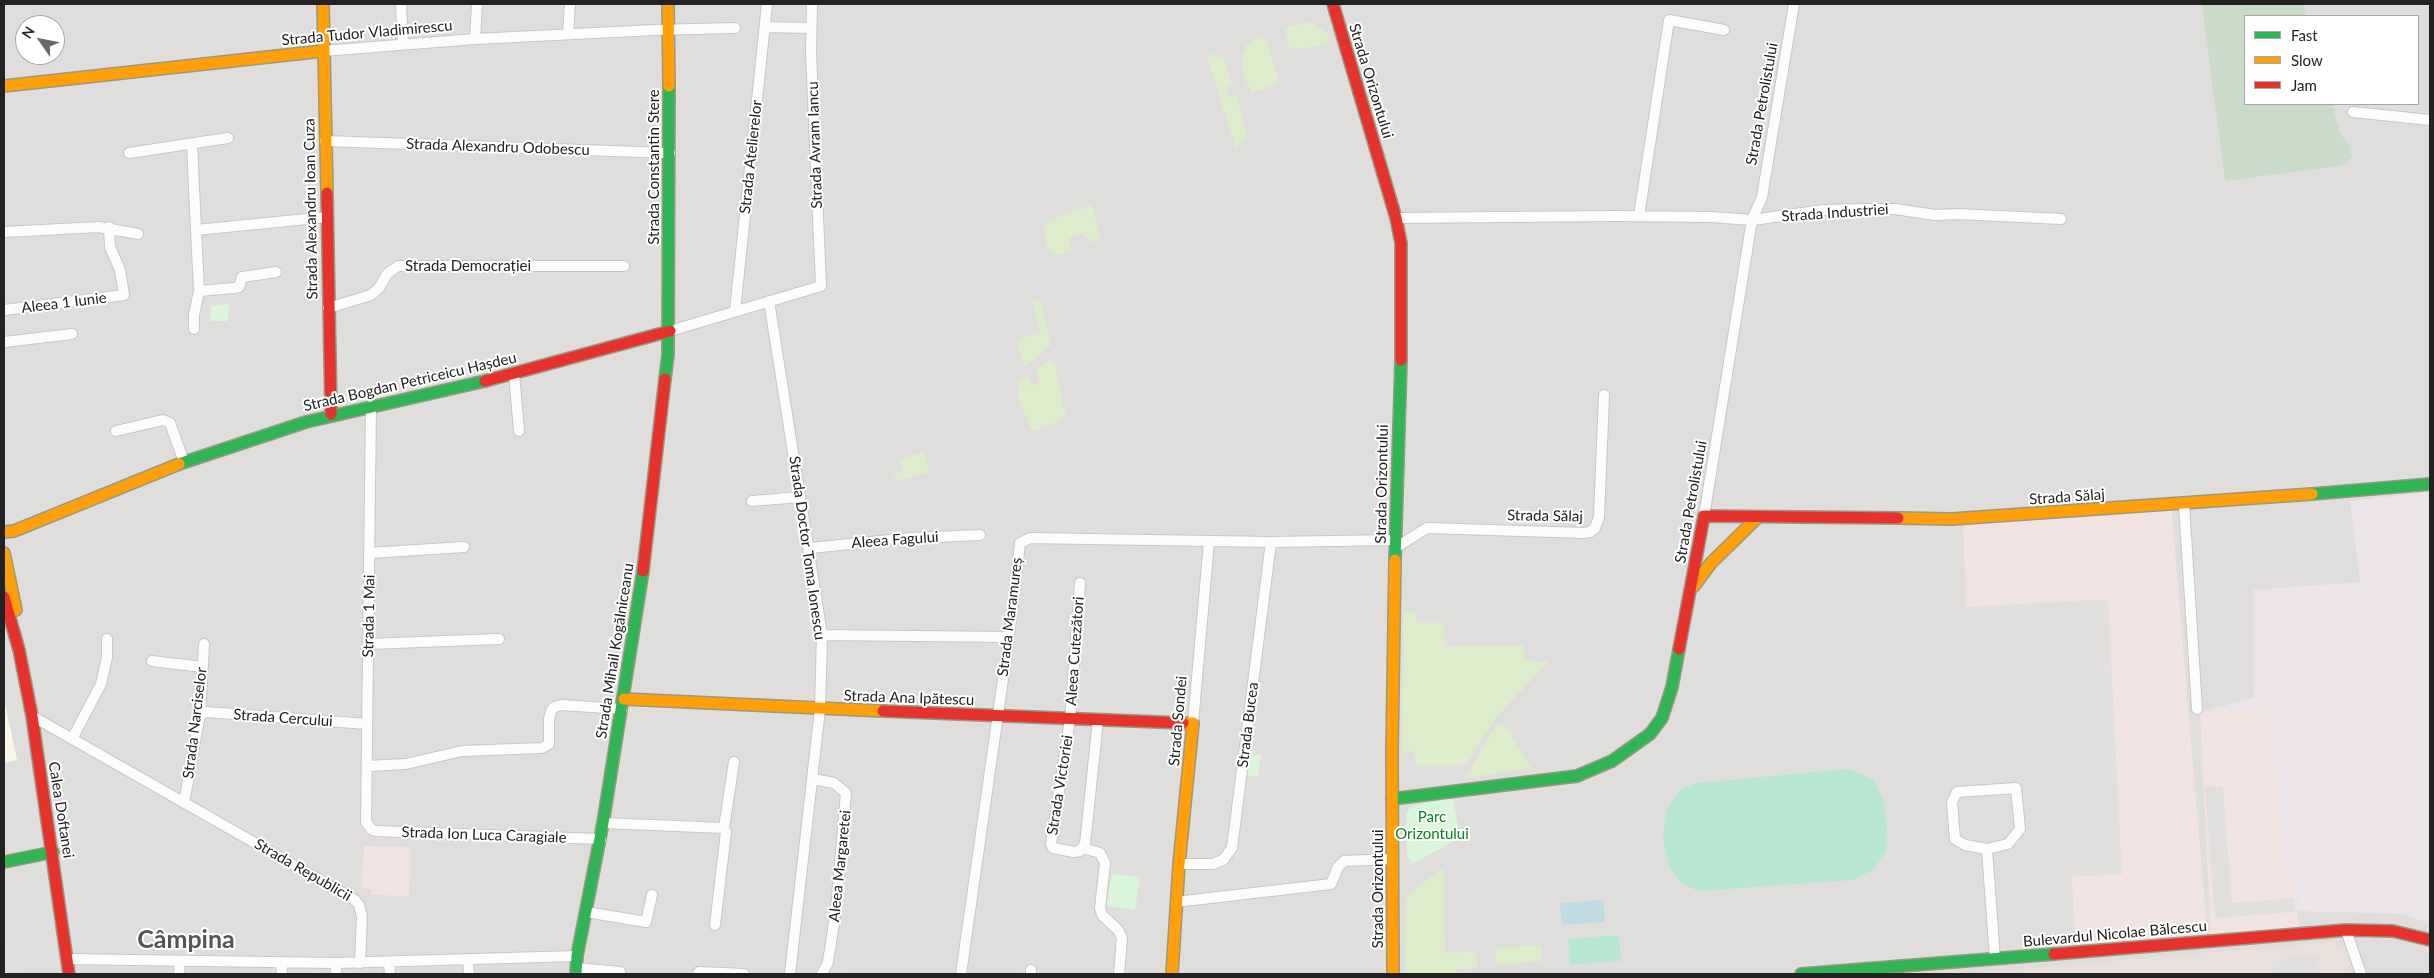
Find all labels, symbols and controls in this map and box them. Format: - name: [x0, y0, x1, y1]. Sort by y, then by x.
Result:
- north arrow: [15, 15, 65, 65]
- legend: [2244, 15, 2419, 105]
- street label: Strada Tudor Vladimirescu: [281, 17, 453, 49]
- street label: Strada Orizontului: [1345, 21, 1397, 141]
- text: N: [18, 23, 38, 41]
- text: Fast: [2291, 26, 2318, 44]
- street label: Strada Petrolistului: [1742, 41, 1782, 167]
- text: Slow: [2291, 51, 2323, 69]
- text: Jam: [2291, 76, 2317, 94]
- street label: Strada Avram Iancu: [804, 81, 826, 209]
- street label: Strada Constantin Stere: [645, 89, 663, 245]
- street label: Strada Atelierelor: [736, 99, 766, 215]
- street label: Strada Alexandru Ioan Cuza: [300, 118, 322, 300]
- street label: Strada Alexandru Odobescu: [406, 135, 590, 159]
- street label: Strada Industriei: [1781, 200, 1889, 226]
- street label: Strada Democrației: [405, 257, 531, 275]
- street label: Aleea 1 Iunie: [20, 289, 108, 317]
- street label: Strada Bogdan Petriceicu Hașdeu: [302, 349, 518, 415]
- street label: Strada Orizontului: [1372, 424, 1392, 544]
- street label: Strada Petrolistului: [1671, 439, 1711, 565]
- street label: Strada Doctor Toma Ionescu: [785, 455, 829, 641]
- street label: Strada Sălaj: [2029, 485, 2105, 509]
- street label: Strada Sălaj: [1507, 506, 1583, 526]
- street label: Aleea Fagului: [851, 528, 939, 552]
- street label: Strada Maramureș: [994, 556, 1026, 678]
- street label: Strada Mihail Kogălniceanu: [592, 562, 638, 740]
- street label: Strada 1 Mai: [359, 574, 379, 658]
- street label: Aleea Cutezători: [1062, 596, 1088, 706]
- street label: Strada Narciselor: [179, 666, 211, 780]
- street label: Strada Sondei: [1165, 675, 1191, 767]
- street label: Strada Bucea: [1234, 681, 1262, 769]
- street label: Strada Ana Ipătescu: [843, 687, 975, 709]
- street label: Strada Cercului: [233, 706, 333, 730]
- street label: Strada Victoriei: [1043, 734, 1077, 836]
- street label: Calea Doftanei: [44, 760, 78, 860]
- park label: Parc Orizontului: [1395, 808, 1469, 843]
- street label: Aleea Margaretei: [825, 809, 855, 923]
- street label: Strada Ion Luca Caragiale: [401, 823, 567, 847]
- street label: Strada Orizontului: [1369, 829, 1387, 949]
- street label: Strada Republicii: [251, 835, 355, 905]
- street label: Bulevardul Nicolae Bălcescu: [2022, 917, 2208, 951]
- district label: Câmpina: [137, 925, 235, 955]

